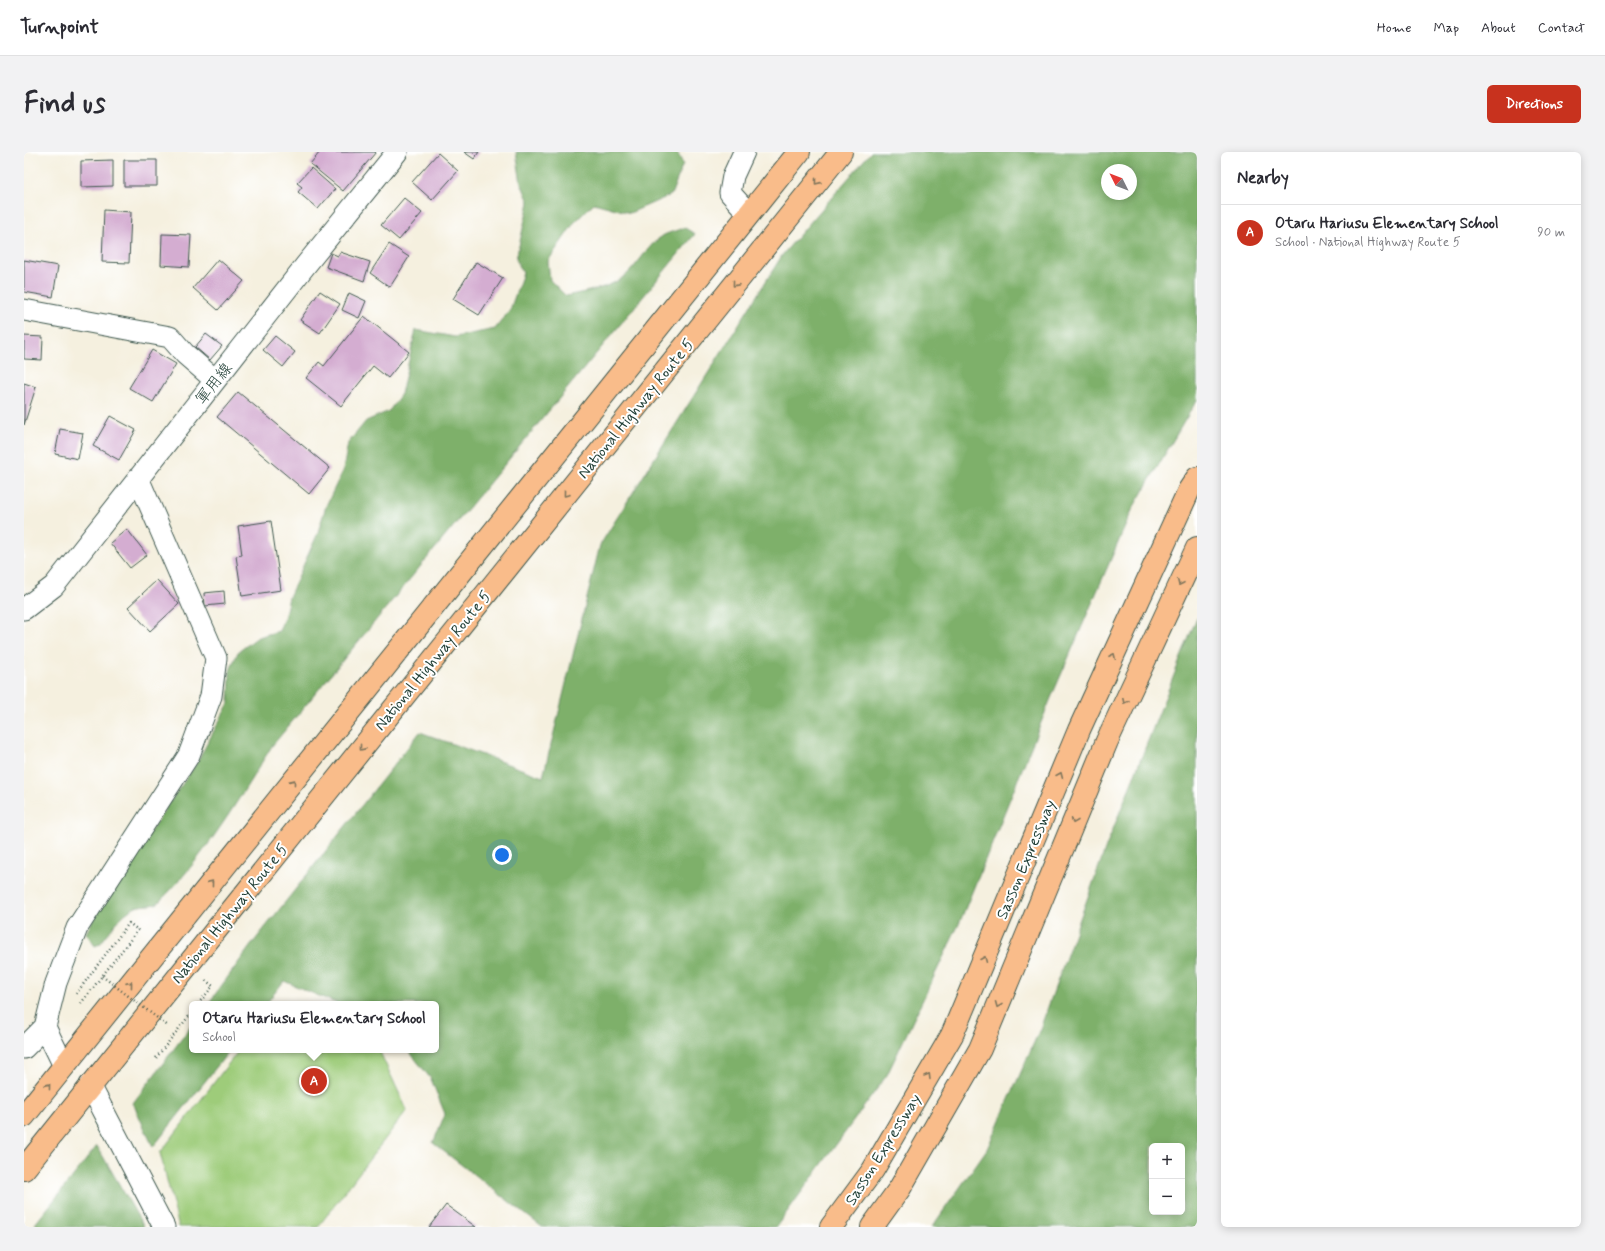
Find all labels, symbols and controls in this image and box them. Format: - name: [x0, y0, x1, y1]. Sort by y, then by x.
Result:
- text: Turnpoint: [20, 15, 99, 40]
- text: Home: [1377, 19, 1411, 37]
- text: Map: [1433, 19, 1459, 37]
- text: About: [1481, 19, 1516, 37]
- text: Contact: [1538, 19, 1585, 37]
- button: Directions: [1487, 85, 1581, 123]
- text: Find us: [24, 86, 105, 123]
- north arrow: [1101, 164, 1137, 200]
- text: Nearby: [1237, 167, 1289, 189]
- one-way arrow: [814, 178, 821, 185]
- text: Otaru Hariusu Elementary School: [1275, 214, 1499, 234]
- text: A: [1246, 224, 1254, 241]
- text: 90 m: [1537, 224, 1565, 241]
- text: School · National Highway Route 5: [1275, 234, 1461, 251]
- one-way arrow: [733, 279, 740, 286]
- street label: National Highway Route 5: [573, 334, 699, 483]
- street label: 軍用線: [191, 359, 237, 409]
- one-way arrow: [564, 490, 571, 497]
- one-way arrow: [1177, 580, 1185, 587]
- street label: National Highway Route 5: [370, 586, 496, 735]
- one-way arrow: [1108, 653, 1116, 660]
- one-way arrow: [1122, 698, 1130, 705]
- one-way arrow: [359, 744, 366, 751]
- one-way arrow: [1056, 771, 1064, 778]
- one-way arrow: [288, 779, 295, 786]
- street label: Sasson Expressway: [992, 797, 1061, 923]
- one-way arrow: [1071, 816, 1079, 824]
- street label: National Highway Route 5: [167, 839, 293, 988]
- your location: [492, 845, 512, 865]
- one-way arrow: [207, 881, 214, 888]
- one-way arrow: [979, 956, 987, 963]
- one-way arrow: [125, 982, 132, 989]
- popup: [189, 1001, 439, 1053]
- one-way arrow: [994, 1002, 1002, 1009]
- text: Otaru Hariusu Elementary School: [202, 1009, 426, 1029]
- text: School: [202, 1029, 236, 1046]
- pin: A: [301, 1066, 327, 1096]
- one-way arrow: [923, 1073, 930, 1080]
- one-way arrow: [44, 1083, 51, 1090]
- street label: Sasson Expressway: [840, 1090, 926, 1210]
- map controls: [1149, 1143, 1185, 1215]
- button: +: [1149, 1143, 1185, 1179]
- button: −: [1149, 1179, 1185, 1215]

